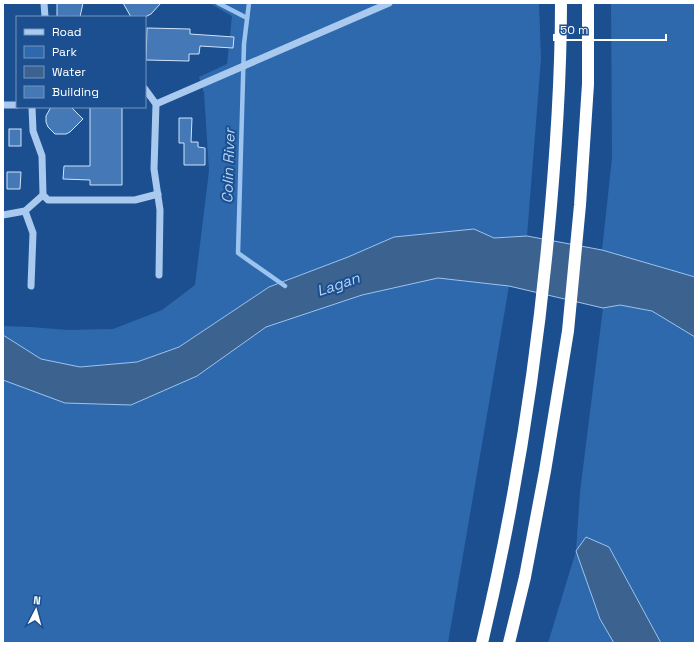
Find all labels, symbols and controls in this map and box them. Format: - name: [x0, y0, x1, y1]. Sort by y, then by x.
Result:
- legend: [16, 16, 146, 108]
- scale bar: [554, 16, 666, 42]
- text: 50 m: [560, 22, 588, 38]
- text: Road: [52, 24, 81, 40]
- text: Park: [52, 44, 77, 60]
- text: Water: [52, 64, 86, 80]
- text: Building: [52, 84, 99, 100]
- water label: Colin River: [217, 127, 239, 204]
- water label: Lagan: [314, 268, 363, 300]
- north arrow: [16, 590, 56, 630]
- text: N: [33, 593, 41, 607]

